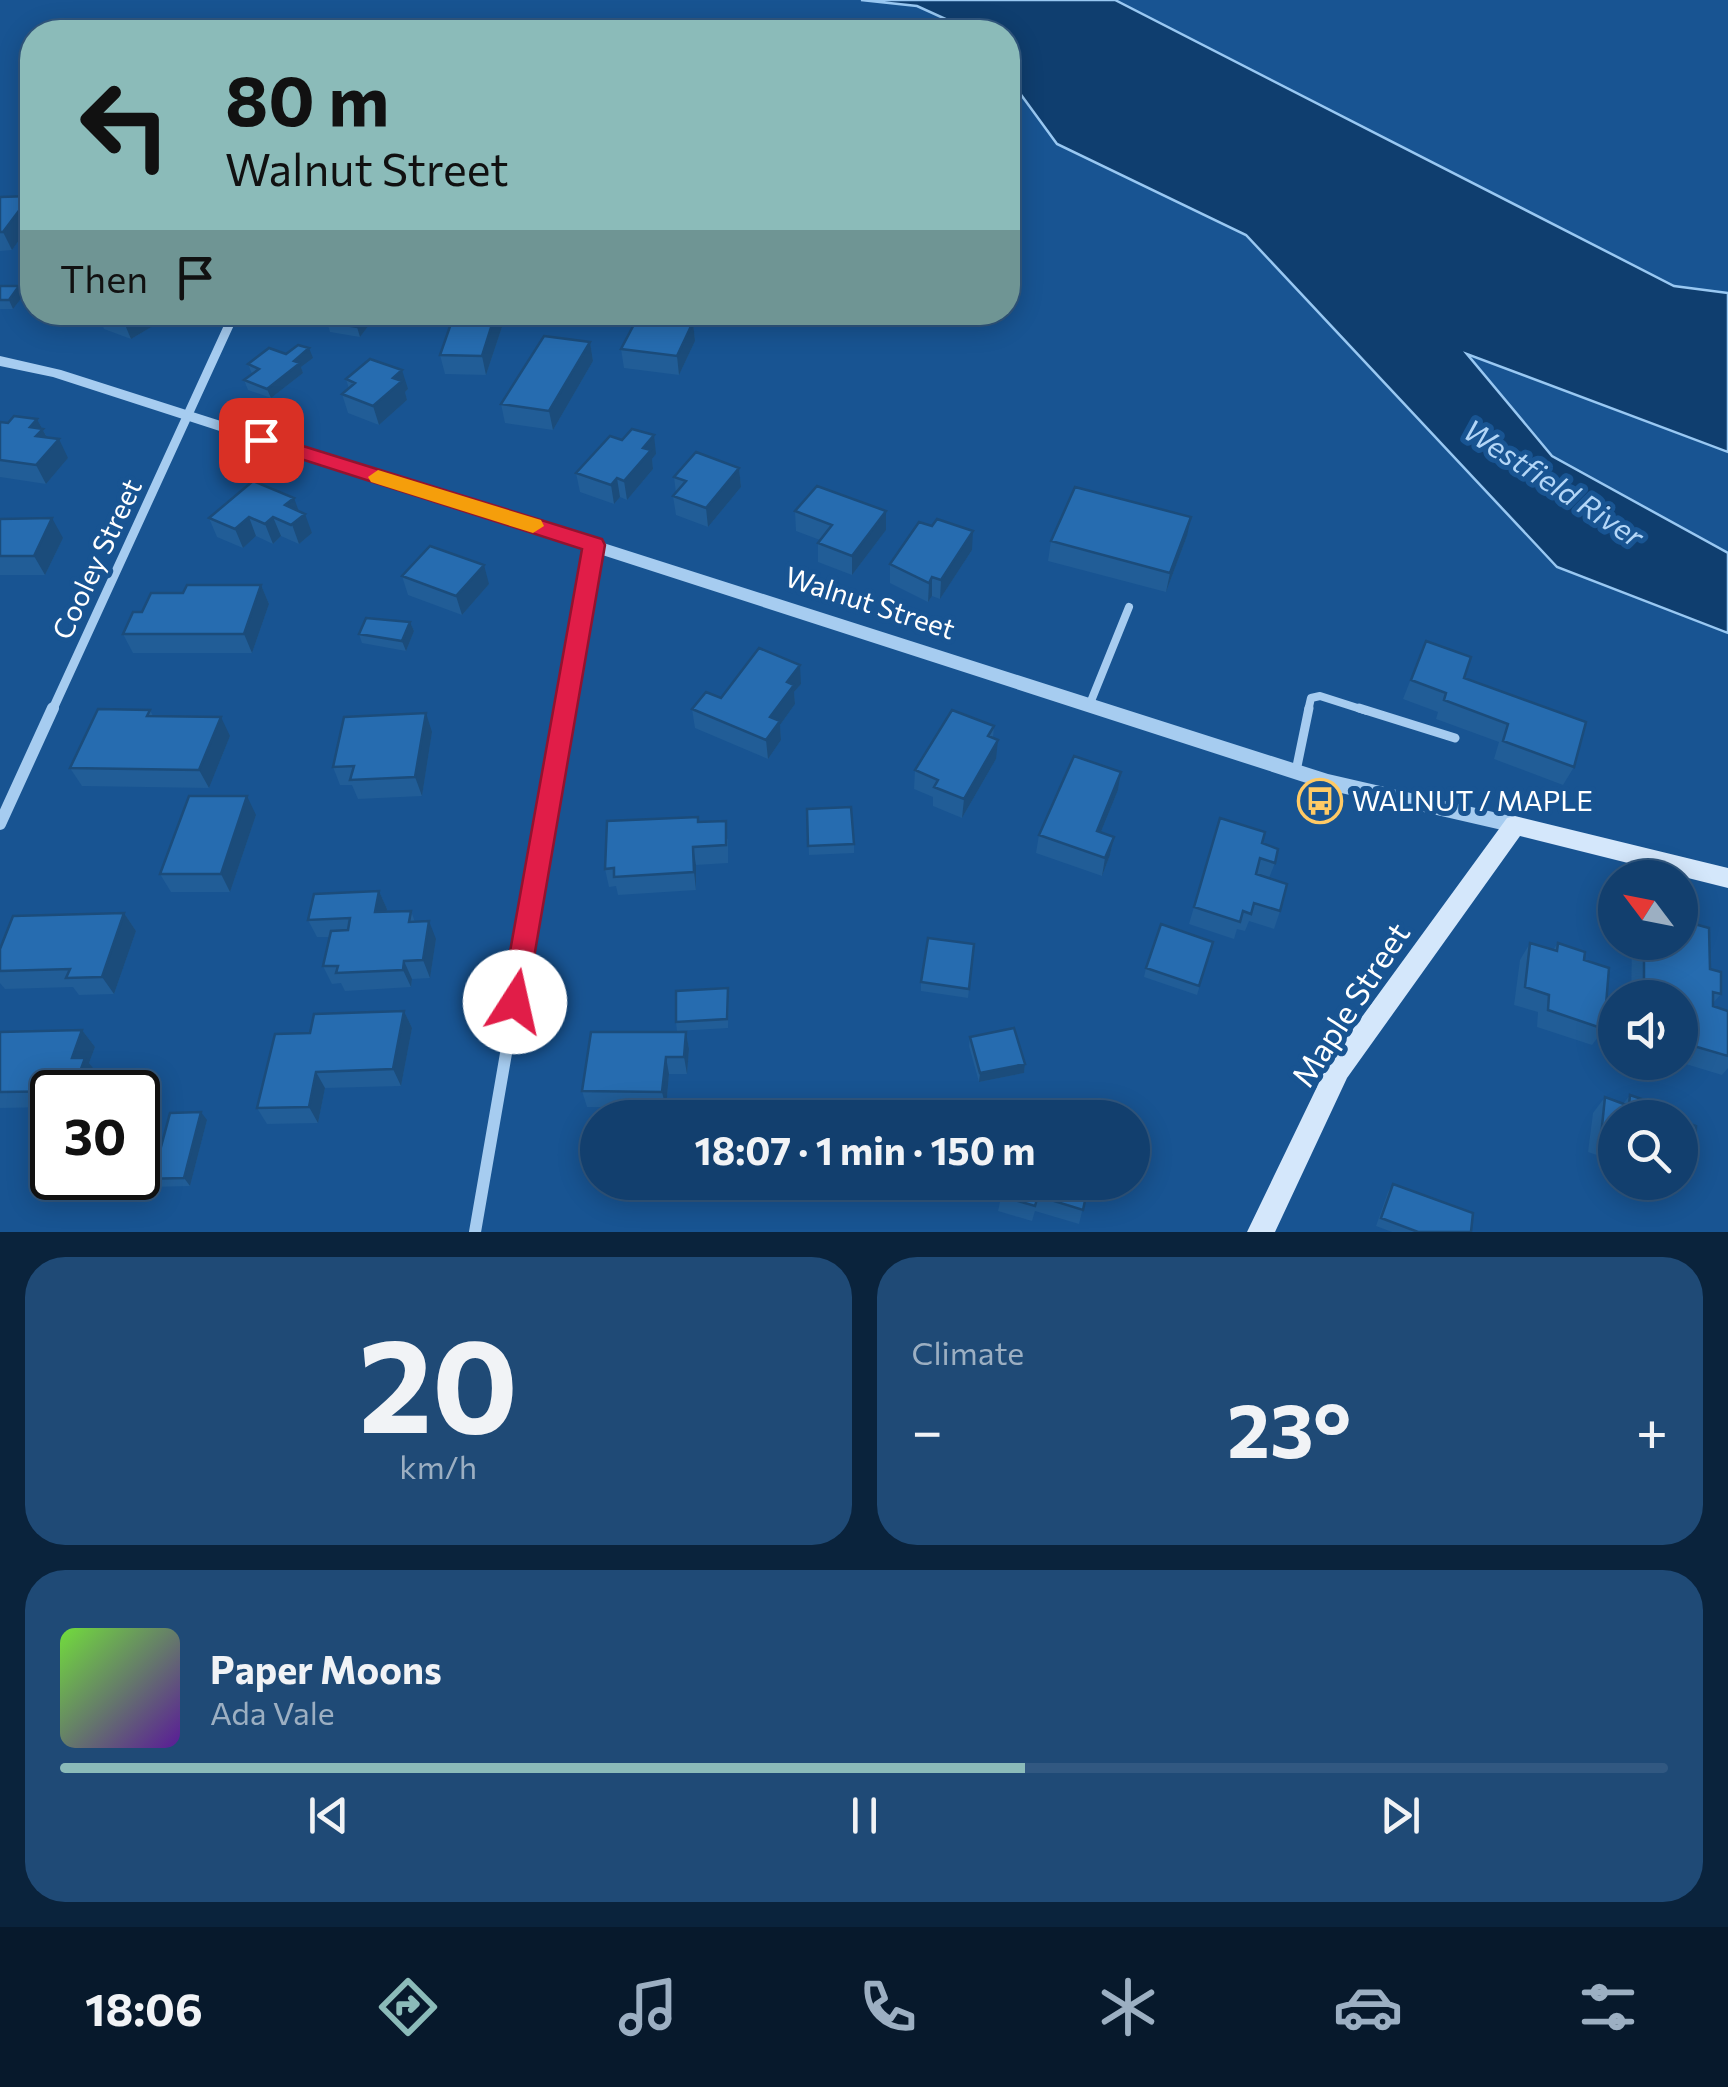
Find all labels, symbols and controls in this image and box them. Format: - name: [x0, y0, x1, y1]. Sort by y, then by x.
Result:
- text: 80 m: [225, 55, 389, 140]
- icon: left: [60, 60, 190, 190]
- text: Walnut Street: [225, 140, 509, 195]
- icon: arrive: [168, 250, 223, 305]
- text: Then: [60, 254, 148, 301]
- pin: [219, 398, 304, 483]
- water label: Westfield River: [1457, 410, 1652, 554]
- icon: arrive: [234, 413, 289, 468]
- street label: Cooley Street: [44, 473, 148, 644]
- street label: Walnut Street: [781, 559, 960, 645]
- bus stop icon: WALNUT / MAPLE: [1297, 778, 1343, 824]
- place label: WALNUT / MAPLE: [1352, 783, 1593, 817]
- north arrow: [1598, 860, 1698, 960]
- map controls: [1598, 860, 1698, 1200]
- street label: Maple Street: [1281, 914, 1417, 1093]
- position arrow: [463, 950, 567, 1054]
- button: sound: [1598, 980, 1698, 1080]
- speed limit sign: 30: [30, 1070, 160, 1200]
- button: search: [1598, 1100, 1698, 1200]
- text: 18:07 · 1 min · 150 m: [695, 1126, 1035, 1173]
- text: 20: [358, 1301, 518, 1460]
- text: Climate: [912, 1332, 1024, 1372]
- text: 23°: [1227, 1382, 1351, 1473]
- text: −: [912, 1395, 943, 1462]
- text: +: [1636, 1395, 1668, 1462]
- text: km/h: [399, 1446, 477, 1486]
- text: Paper Moons: [210, 1645, 442, 1692]
- text: Ada Vale: [210, 1692, 335, 1732]
- icon: previous: [301, 1788, 356, 1843]
- icon: pause: [837, 1788, 892, 1843]
- icon: next: [1373, 1788, 1428, 1843]
- icon: directions: [373, 1972, 443, 2042]
- icon: music: [613, 1972, 683, 2042]
- icon: phone: [853, 1972, 923, 2042]
- icon: climate: [1093, 1972, 1163, 2042]
- icon: car: [1333, 1972, 1403, 2042]
- icon: filters: [1573, 1972, 1643, 2042]
- text: 18:06: [85, 1980, 203, 2035]

